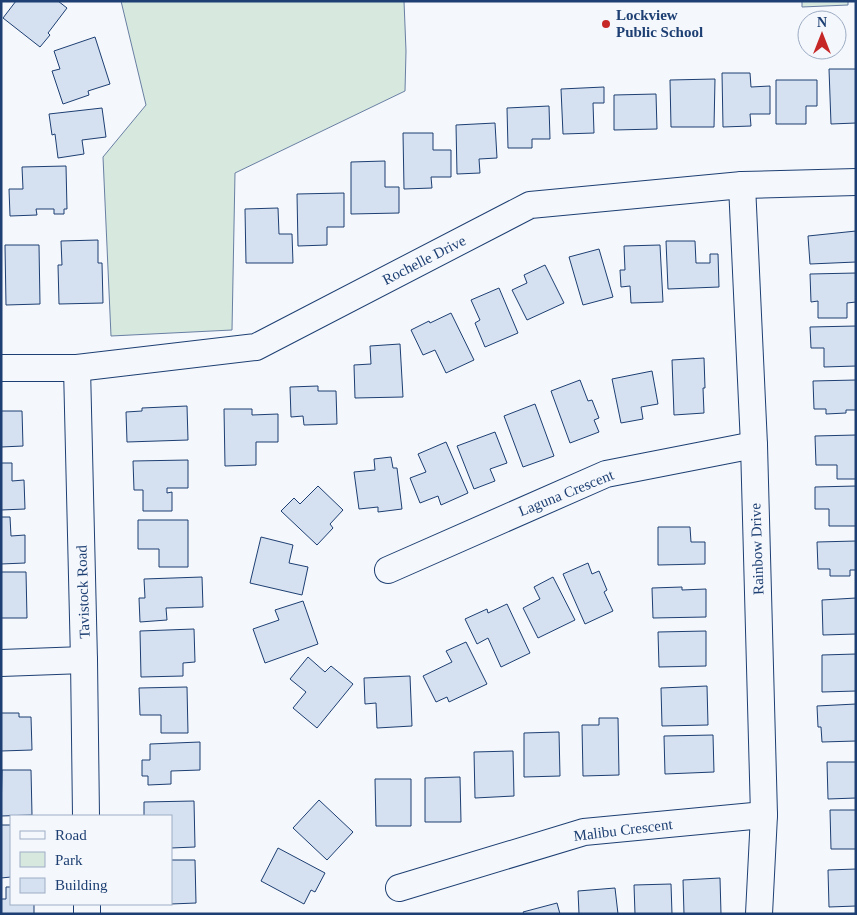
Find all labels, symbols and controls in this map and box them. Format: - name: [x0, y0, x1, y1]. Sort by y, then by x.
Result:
- place label: Lockview Public School: [616, 7, 703, 40]
- north arrow: [797, 10, 847, 60]
- text: N: [817, 15, 827, 30]
- marker: Lockview Public School: [600, 18, 612, 30]
- street label: Rochelle Drive: [380, 232, 469, 288]
- street label: Laguna Crescent: [516, 466, 617, 519]
- street label: Rainbow Drive: [747, 502, 767, 595]
- street label: Tavistock Road: [73, 544, 93, 639]
- legend: [10, 815, 172, 905]
- street label: Malibu Crescent: [573, 816, 674, 844]
- text: Road: [55, 827, 87, 843]
- text: Park: [55, 852, 83, 868]
- text: Building: [55, 877, 108, 893]

